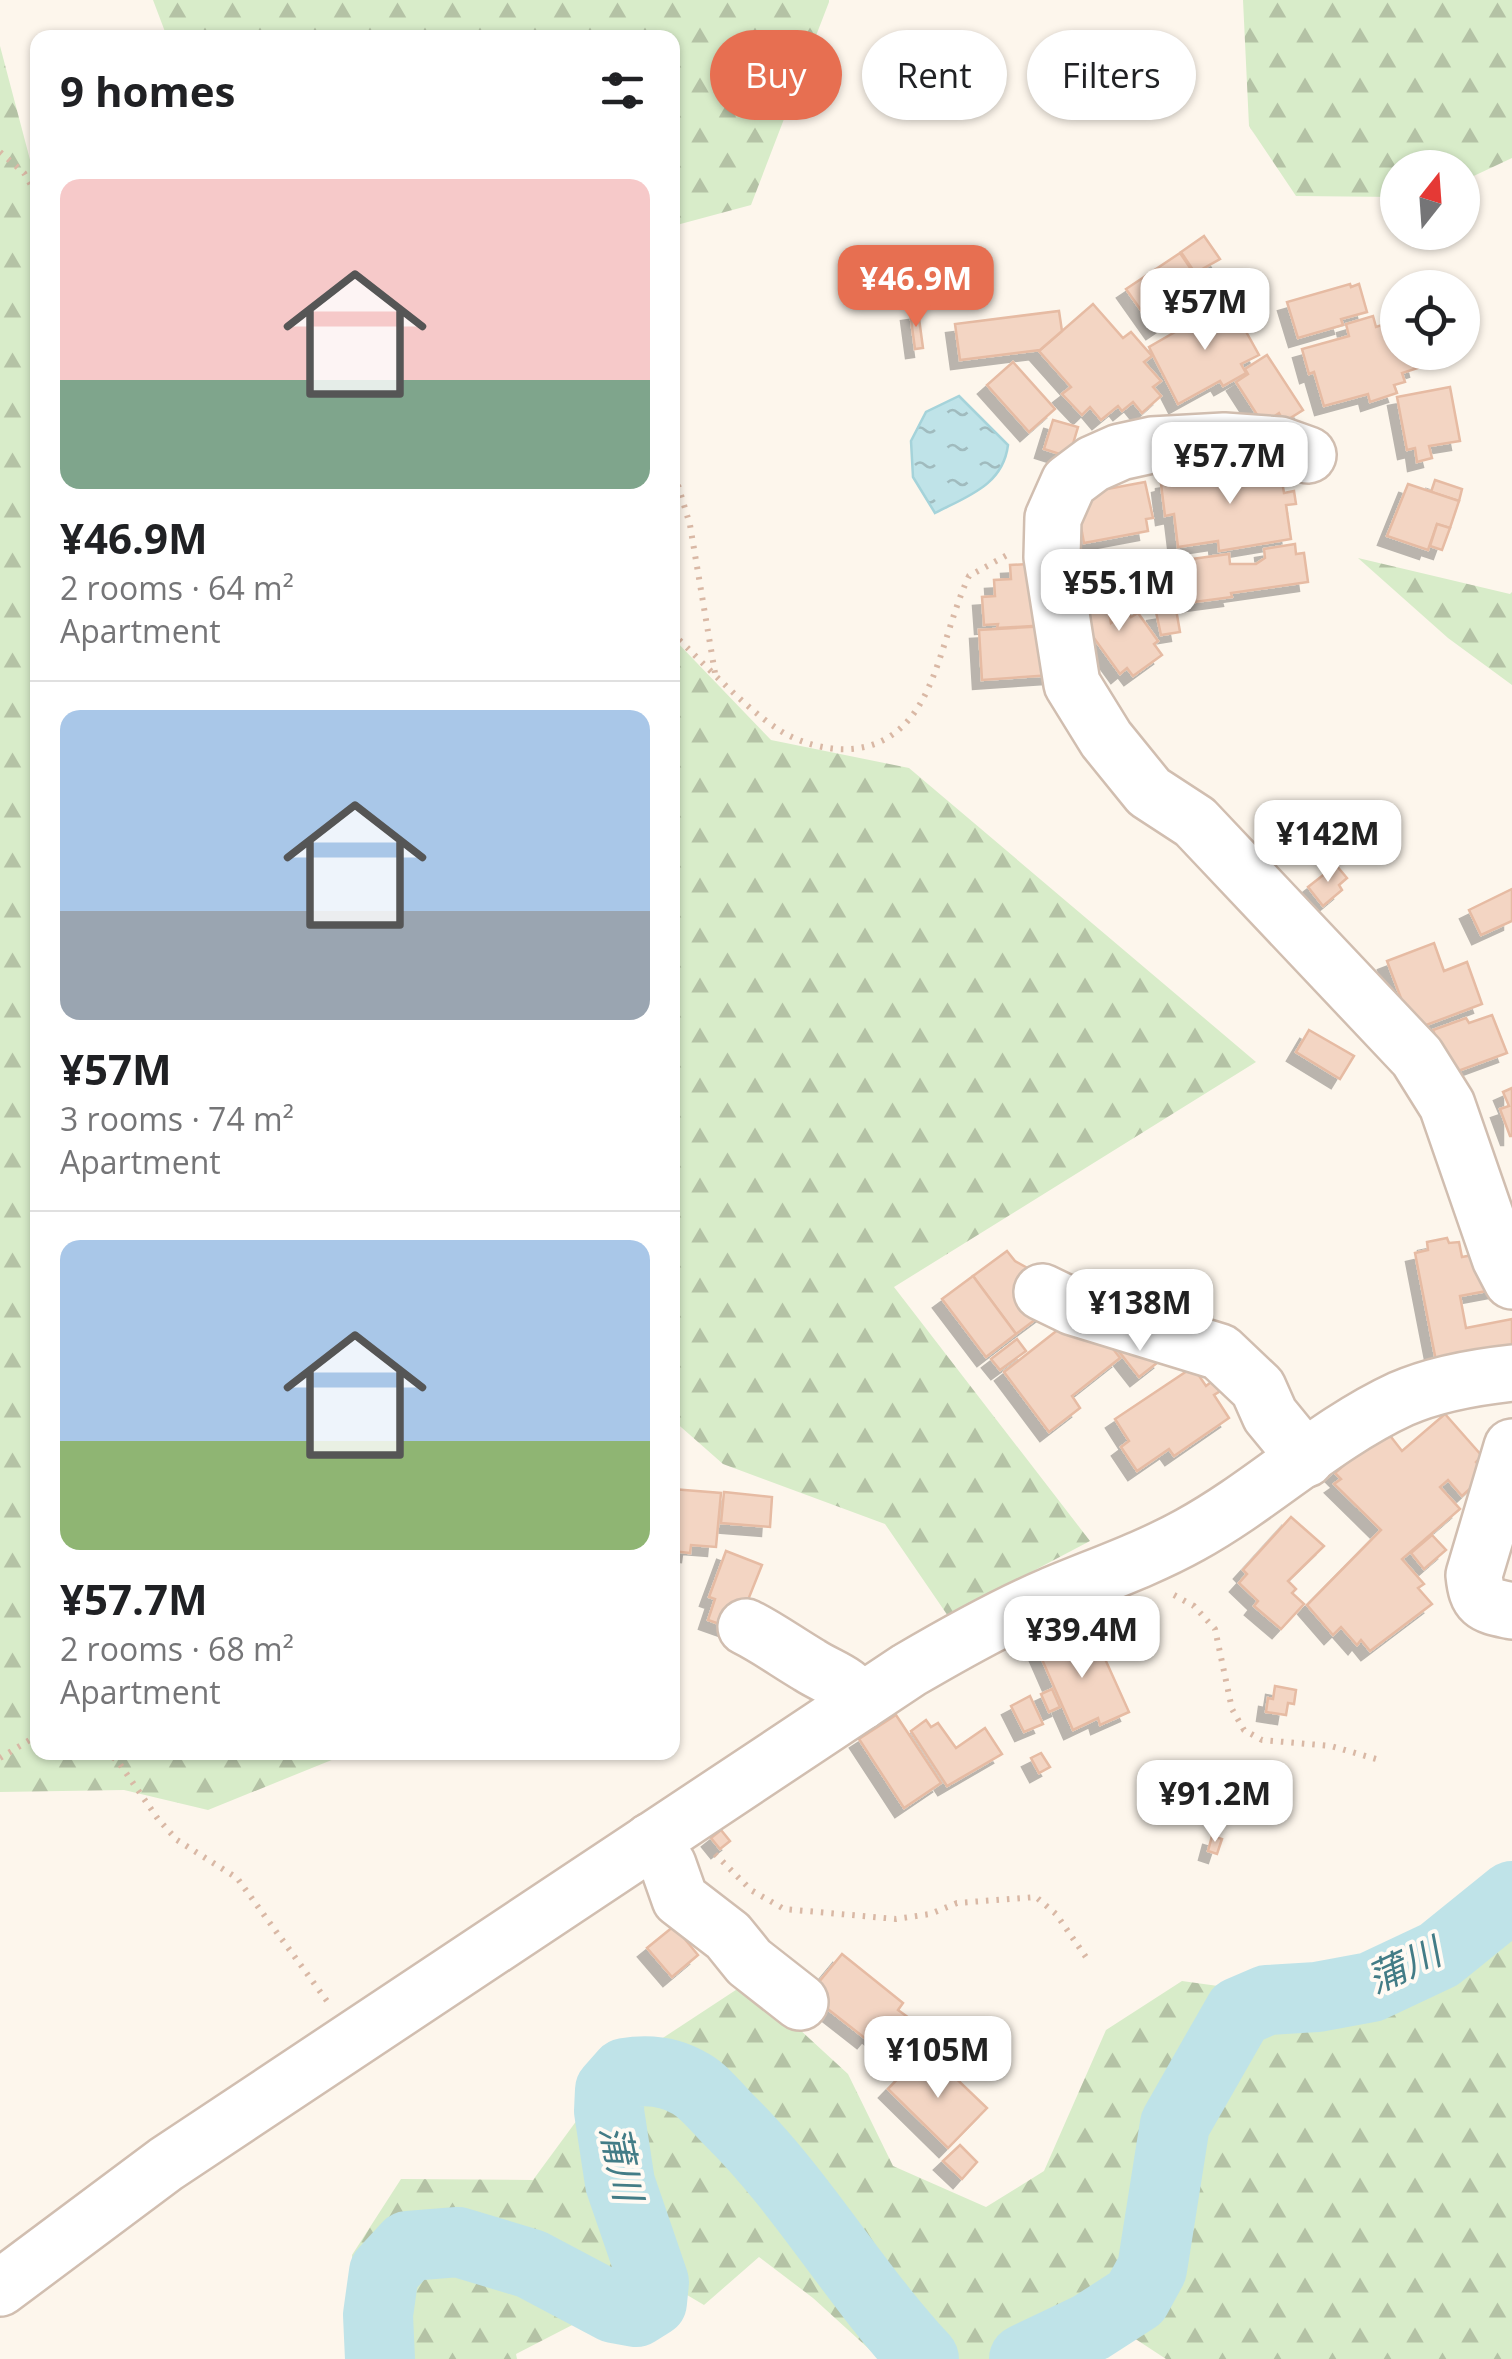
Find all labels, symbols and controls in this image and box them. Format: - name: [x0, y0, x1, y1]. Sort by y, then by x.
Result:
- chip: Buy: [710, 30, 842, 120]
- chip: Rent: [862, 30, 1007, 120]
- chip: Filters: [1027, 30, 1196, 120]
- text: 9 homes: [60, 62, 235, 119]
- icon: filters: [595, 63, 650, 118]
- north arrow: [1380, 150, 1480, 250]
- map controls: [1380, 150, 1480, 370]
- icon: home: [265, 244, 445, 424]
- pin: ¥46.9M: [835, 245, 997, 330]
- text: ¥46.9M: [860, 256, 972, 299]
- pin: ¥57M: [1146, 268, 1264, 353]
- button: locate: [1380, 270, 1480, 370]
- text: ¥57M: [1162, 279, 1248, 322]
- pin: ¥57.7M: [1149, 422, 1311, 507]
- text: ¥57.7M: [1174, 433, 1286, 476]
- text: ¥46.9M: [60, 509, 208, 566]
- pin: ¥55.1M: [1038, 549, 1200, 634]
- text: ¥55.1M: [1063, 560, 1175, 603]
- text: 2 rooms · 64 m²: [60, 566, 294, 609]
- text: Apartment: [60, 609, 221, 652]
- icon: home: [265, 775, 445, 955]
- pin: ¥142M: [1258, 800, 1398, 885]
- text: ¥142M: [1276, 811, 1380, 854]
- text: ¥57M: [60, 1040, 172, 1097]
- text: 3 rooms · 74 m²: [60, 1097, 294, 1140]
- text: Apartment: [60, 1140, 221, 1183]
- pin: ¥138M: [1070, 1269, 1210, 1354]
- text: ¥138M: [1088, 1280, 1192, 1323]
- icon: home: [265, 1305, 445, 1485]
- text: ¥57.7M: [60, 1570, 208, 1627]
- pin: ¥39.4M: [1001, 1596, 1163, 1681]
- text: ¥39.4M: [1026, 1607, 1138, 1650]
- text: 2 rooms · 68 m²: [60, 1627, 294, 1670]
- text: Apartment: [60, 1670, 221, 1713]
- pin: ¥91.2M: [1134, 1760, 1296, 1845]
- text: ¥91.2M: [1159, 1771, 1271, 1814]
- water label: 蒲川: [1358, 1923, 1452, 2004]
- pin: ¥105M: [868, 2016, 1008, 2101]
- text: ¥105M: [886, 2027, 990, 2070]
- water label: 蒲川: [590, 2120, 657, 2209]

